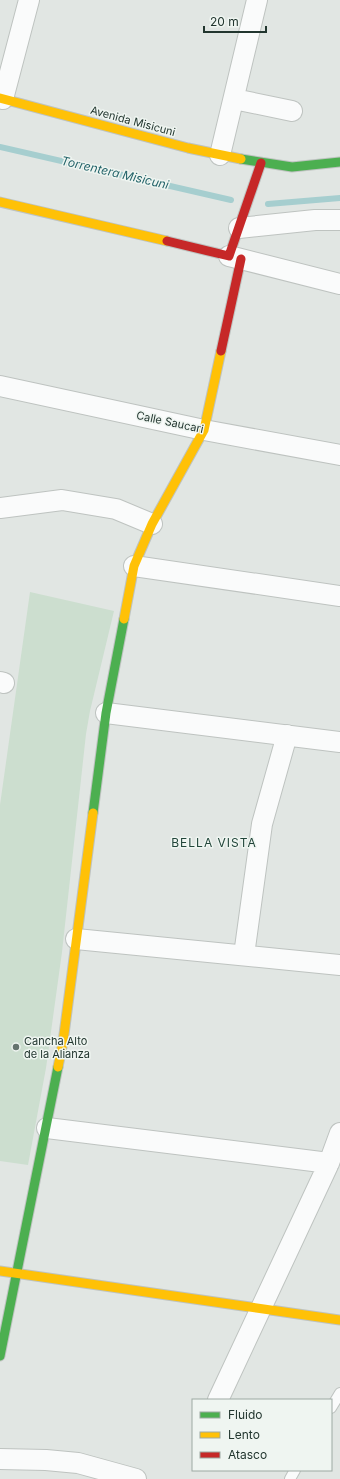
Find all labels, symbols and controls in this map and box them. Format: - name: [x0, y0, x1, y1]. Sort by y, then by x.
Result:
- scale bar: [204, 8, 266, 34]
- text: 20 m: [210, 14, 239, 29]
- street label: Avenida Misicuni: [89, 103, 177, 139]
- water label: Torrentera Misicuni: [60, 153, 171, 192]
- street label: Calle Saucari: [135, 408, 205, 436]
- district label: BELLA VISTA: [171, 835, 257, 850]
- place label: Cancha Alto de la Alianza: [24, 1034, 90, 1061]
- marker: Cancha Alto de la Alianza: [11, 1042, 21, 1052]
- legend: [192, 1399, 332, 1471]
- text: Fluido: [228, 1407, 263, 1422]
- text: Lento: [228, 1427, 260, 1442]
- text: Atasco: [228, 1447, 267, 1462]

